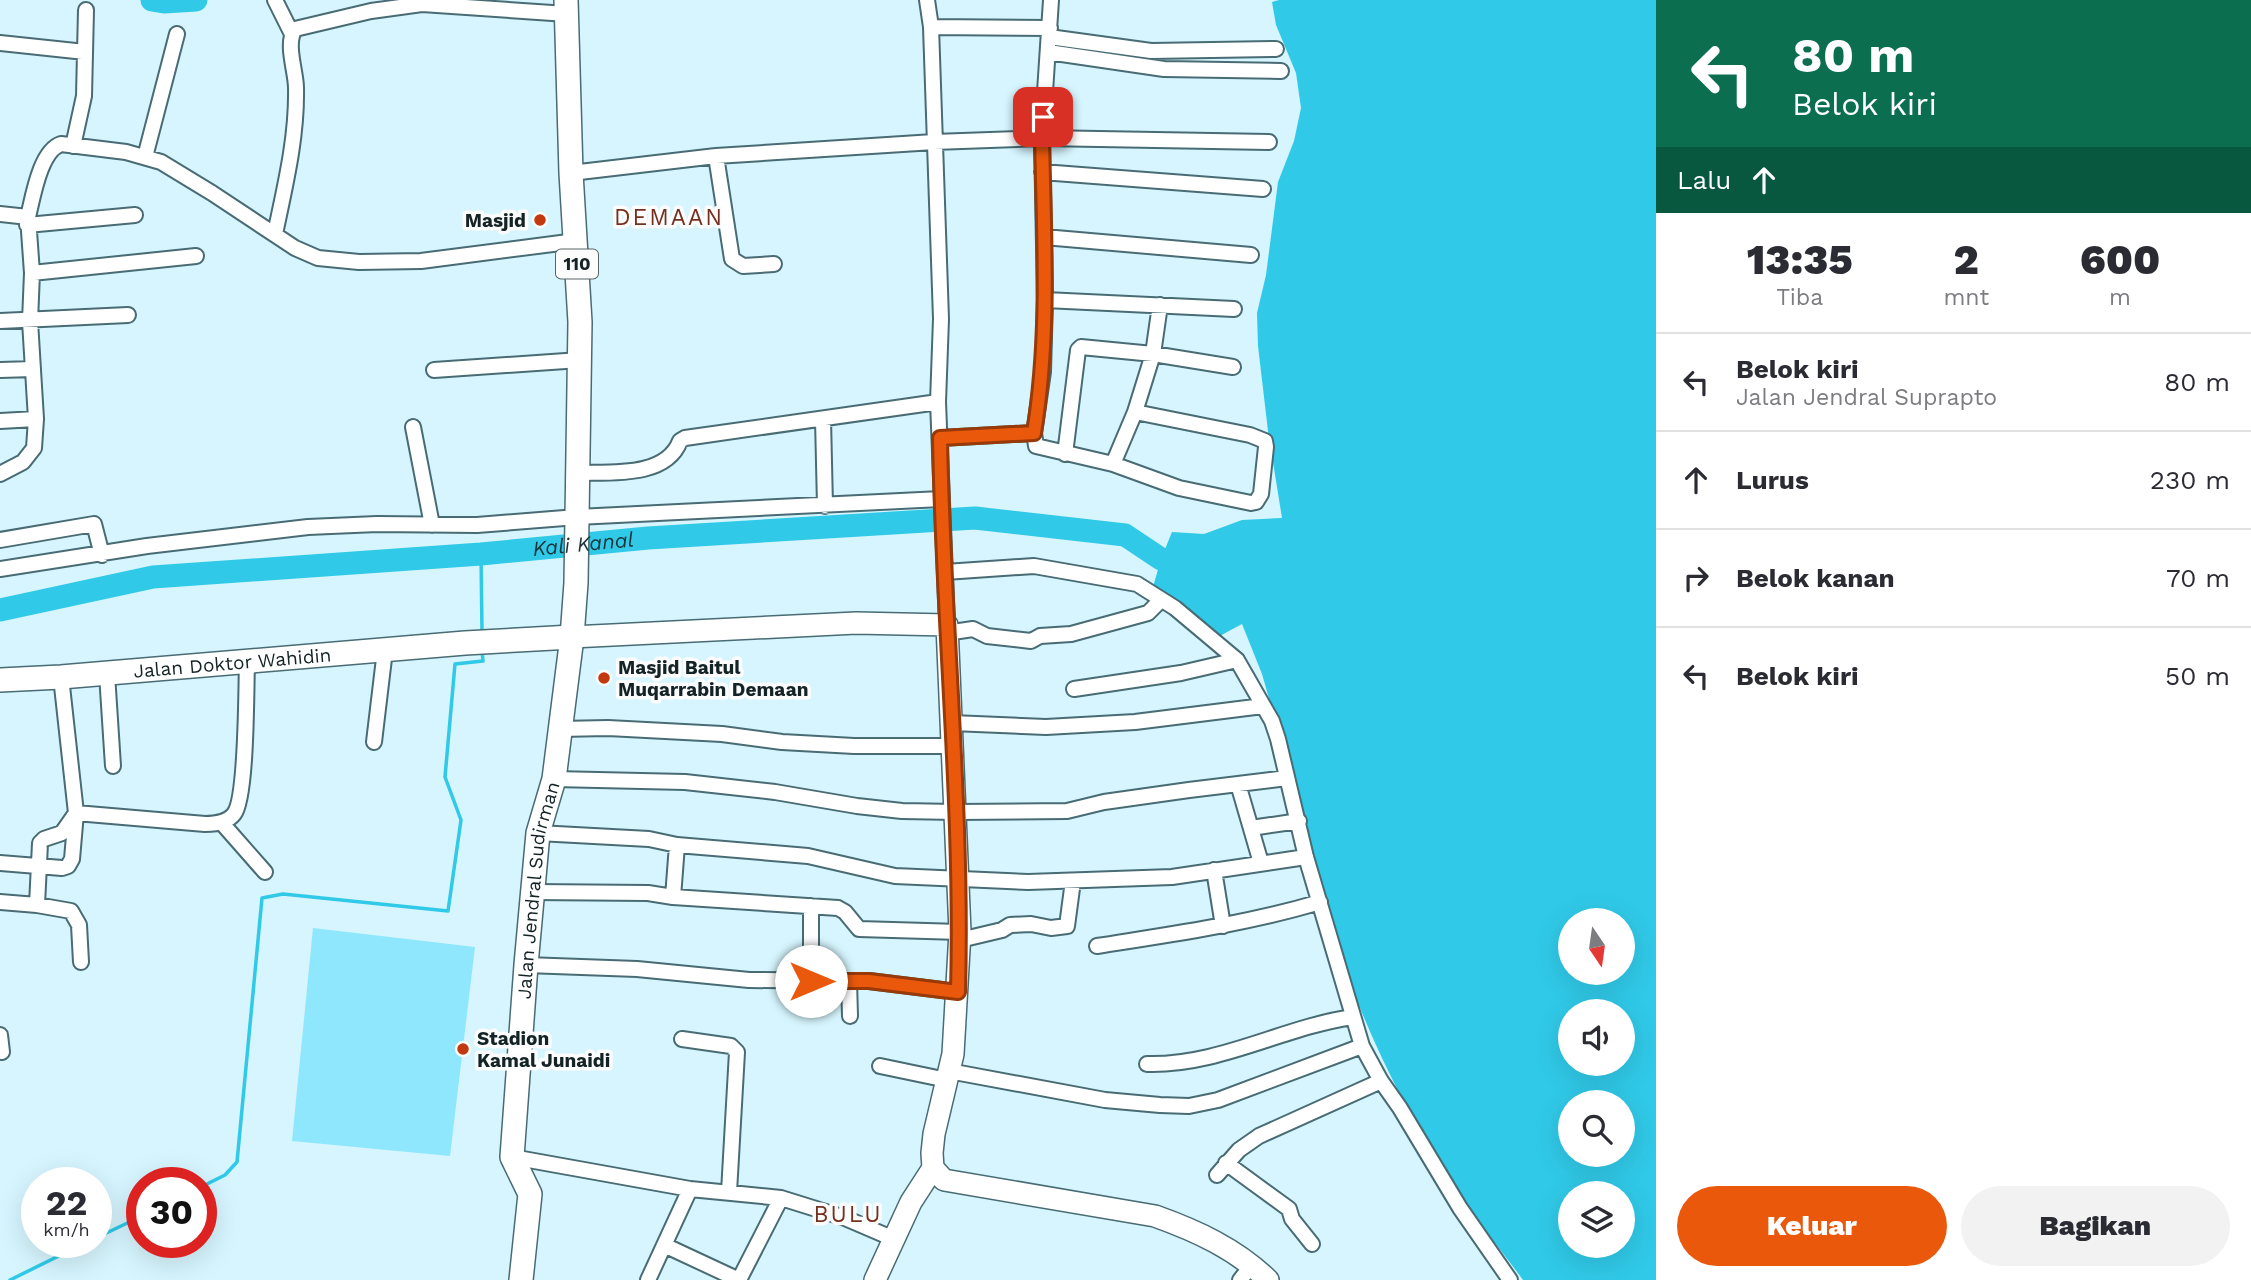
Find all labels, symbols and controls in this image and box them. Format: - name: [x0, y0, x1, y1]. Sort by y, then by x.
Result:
- text: 80 m: [1792, 26, 1914, 84]
- icon: left: [1677, 28, 1768, 119]
- text: Belok kiri: [1792, 85, 1937, 123]
- pin: [1013, 87, 1073, 147]
- icon: arrive: [1024, 98, 1062, 136]
- icon: ahead: [1745, 161, 1783, 199]
- text: Lalu: [1677, 165, 1731, 195]
- district label: DEMAAN: [614, 204, 724, 231]
- place label: Masjid: [465, 209, 526, 232]
- marker: Masjid: [532, 212, 548, 228]
- text: 13:35: [1747, 235, 1853, 284]
- text: 2: [1954, 235, 1979, 284]
- text: 600: [2080, 235, 2160, 284]
- road number: 110: [556, 250, 598, 278]
- text: Tiba: [1776, 284, 1823, 311]
- text: mnt: [1943, 284, 1989, 311]
- text: m: [2109, 284, 2131, 311]
- text: Belok kiri: [1736, 354, 1859, 384]
- icon: left: [1677, 363, 1715, 401]
- text: 80 m: [2164, 367, 2230, 397]
- text: Jalan Jendral Suprapto: [1736, 384, 1997, 411]
- icon: ahead: [1677, 461, 1715, 499]
- text: Lurus: [1736, 465, 1809, 495]
- text: 230 m: [2150, 465, 2230, 495]
- water label: Kali Kanal: [531, 526, 635, 561]
- icon: right: [1677, 559, 1715, 597]
- text: Belok kanan: [1736, 563, 1895, 593]
- text: 70 m: [2166, 563, 2230, 593]
- street label: Jalan Doktor Wahidin: [132, 643, 332, 683]
- place label: Masjid Baitul Muqarrabin Demaan: [618, 656, 808, 701]
- icon: left: [1677, 657, 1715, 695]
- text: Belok kiri: [1736, 661, 1859, 691]
- text: 50 m: [2165, 661, 2230, 691]
- marker: Masjid Baitul Muqarrabin Demaan: [596, 670, 612, 686]
- street label: Jalan Jendral Sudirman: [513, 779, 565, 1000]
- north arrow: [1558, 908, 1634, 985]
- map controls: [1558, 908, 1635, 1258]
- position arrow: [774, 944, 848, 1018]
- button: sound: [1558, 999, 1635, 1076]
- place label: Stadion Kamal Junaidi: [477, 1027, 610, 1072]
- marker: Stadion Kamal Junaidi: [455, 1041, 471, 1057]
- button: search: [1558, 1090, 1635, 1167]
- speed limit sign: 30: [126, 1167, 217, 1258]
- button: layers: [1558, 1181, 1635, 1258]
- text: 22: [46, 1182, 87, 1224]
- button: Keluar: [1677, 1186, 1947, 1266]
- button: Bagikan: [1961, 1186, 2230, 1266]
- district label: BULU: [814, 1201, 882, 1228]
- text: km/h: [43, 1219, 90, 1240]

